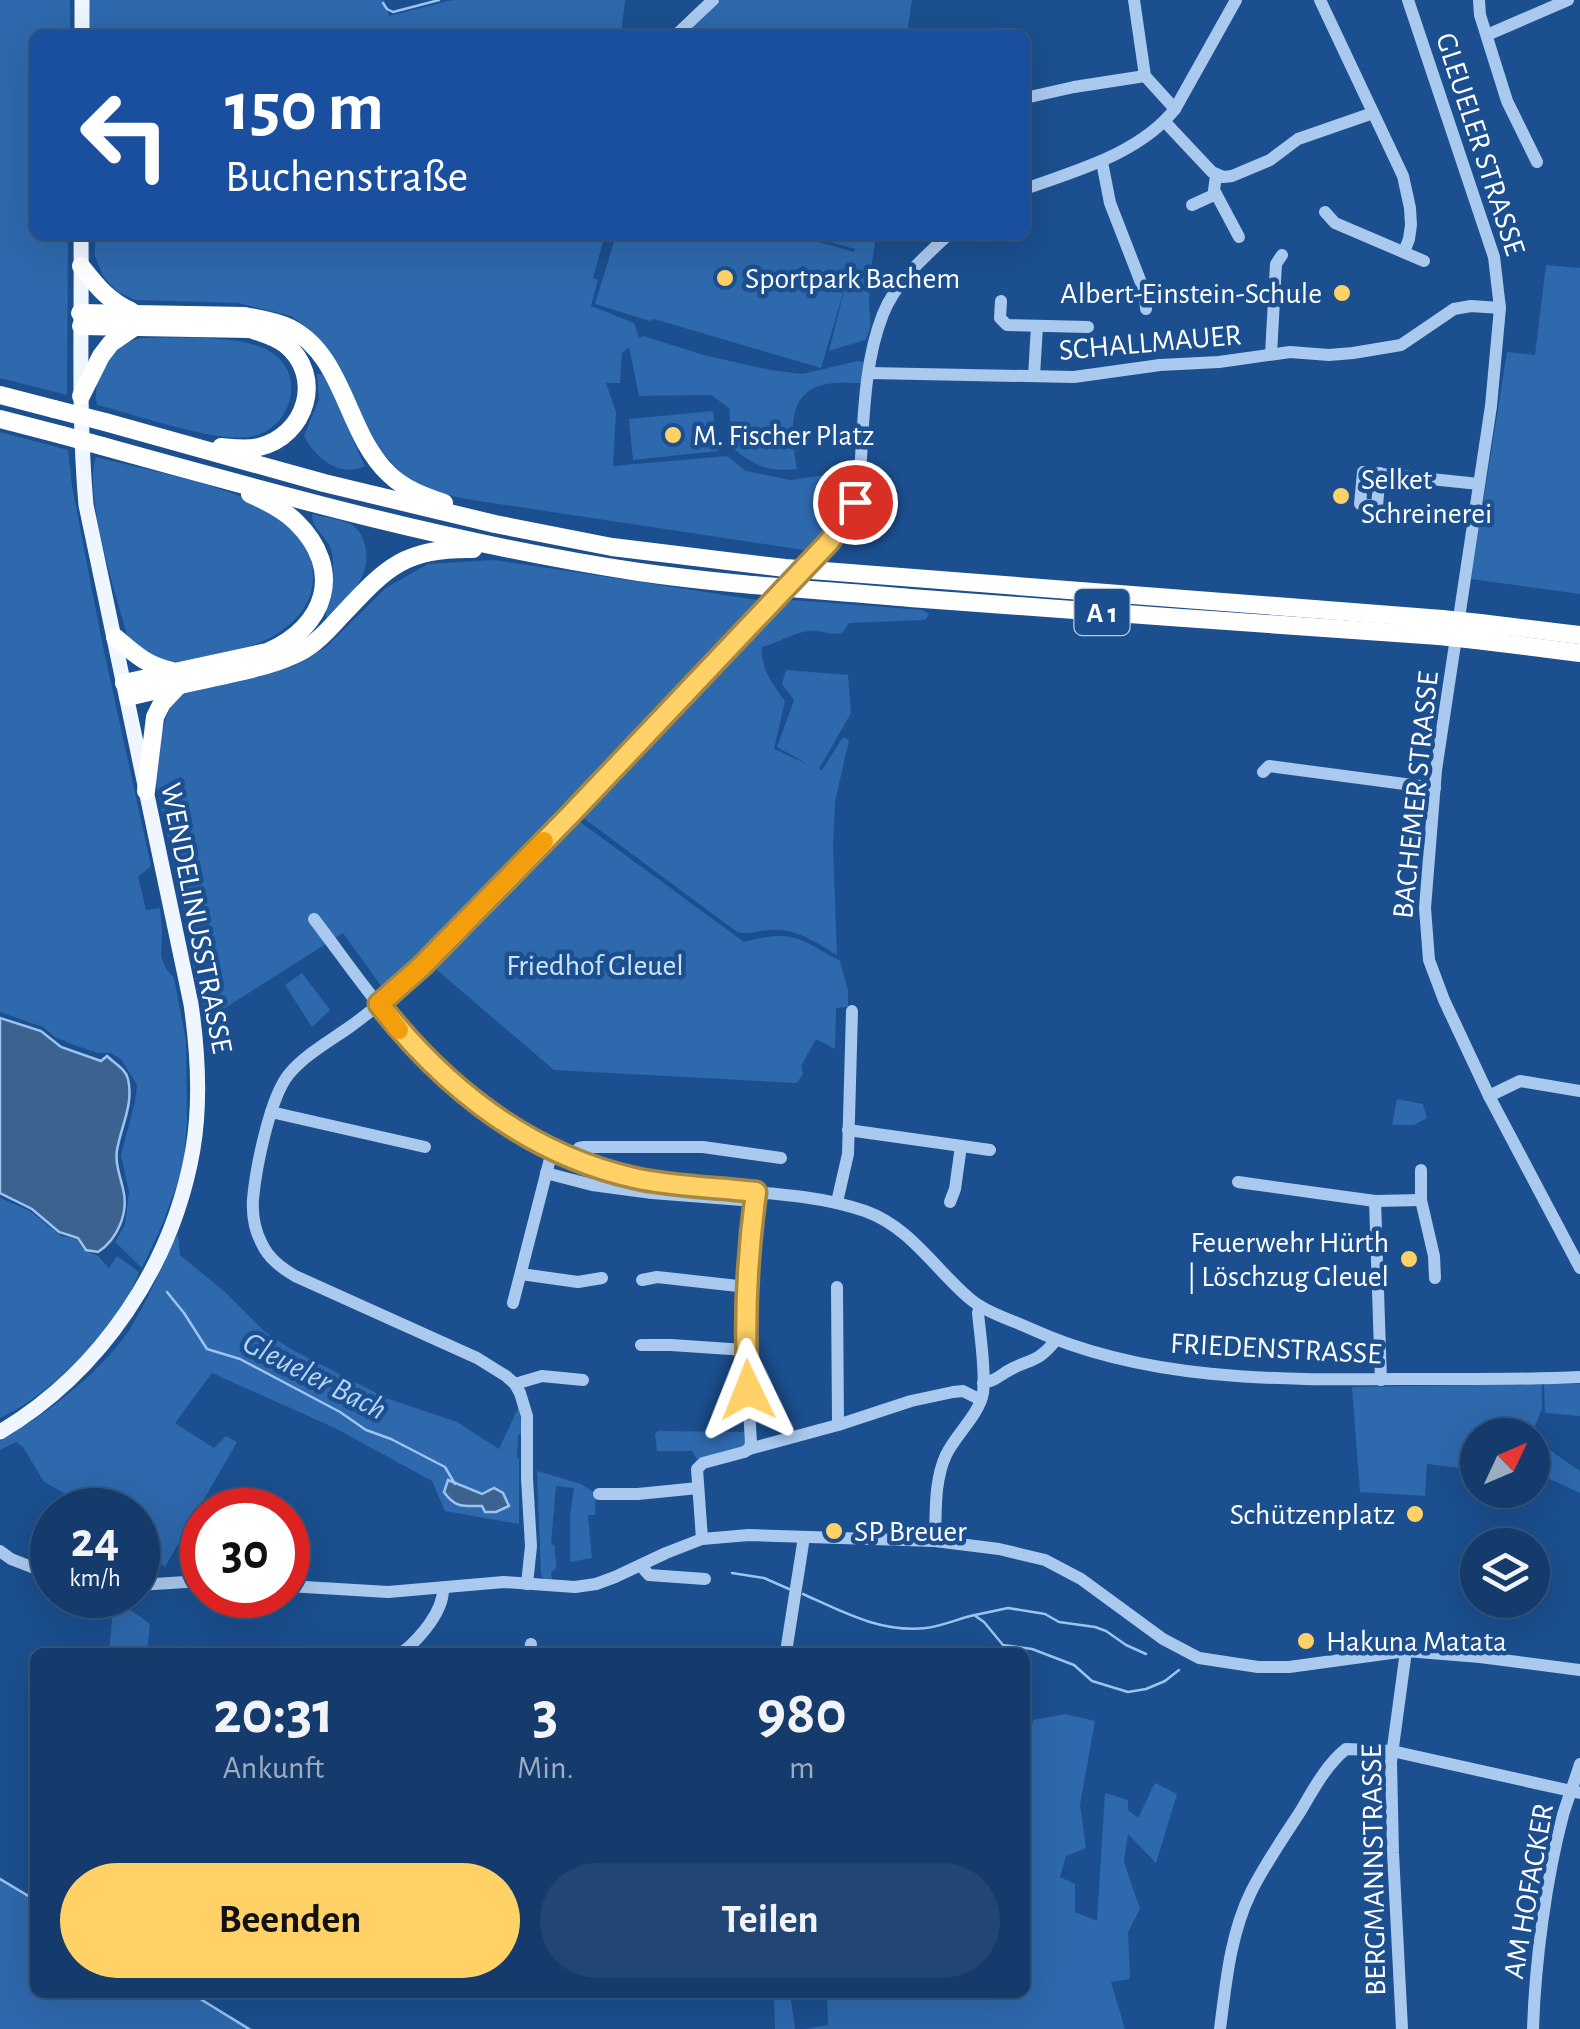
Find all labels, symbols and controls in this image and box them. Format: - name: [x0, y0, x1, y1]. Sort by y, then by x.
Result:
- street label: GLEUELER STRASSE: [1430, 29, 1530, 259]
- icon: left: [60, 70, 190, 200]
- text: 150 m: [225, 73, 384, 143]
- text: Buchenstraße: [225, 155, 468, 200]
- place label: Sportpark Bachem: [745, 264, 960, 294]
- marker: Sportpark Bachem: [714, 267, 736, 289]
- place label: Albert-Einstein-Schule: [1060, 279, 1322, 309]
- marker: Albert-Einstein-Schule: [1331, 282, 1353, 304]
- street label: SCHALLMAUER: [1058, 320, 1243, 366]
- place label: M. Fischer Platz: [693, 421, 874, 451]
- marker: M. Fischer Platz: [662, 424, 684, 446]
- pin: [813, 460, 898, 545]
- place label: Selket Schreinerei: [1361, 465, 1492, 529]
- icon: arrive: [828, 475, 883, 530]
- marker: Selket Schreinerei: [1330, 485, 1352, 507]
- road number: A 1: [1074, 589, 1130, 635]
- street label: BACHEMER STRASSE: [1388, 670, 1444, 920]
- street label: WENDELINUSSTRASSE: [155, 781, 237, 1056]
- park label: Friedhof Gleuel: [506, 951, 684, 981]
- place label: Feuerwehr Hürth | Löschzug Gleuel: [1187, 1228, 1389, 1294]
- marker: Feuerwehr Hürth | Löschzug Gleuel: [1398, 1248, 1420, 1270]
- water label: Gleueler Bach: [238, 1326, 391, 1426]
- street label: FRIEDENSTRASSE: [1169, 1328, 1382, 1370]
- position arrow: [696, 1338, 800, 1442]
- north arrow: [1460, 1418, 1550, 1508]
- map controls: [1460, 1418, 1550, 1618]
- speed limit sign: 30: [180, 1488, 310, 1618]
- place label: Schützenplatz: [1230, 1500, 1395, 1530]
- marker: Schützenplatz: [1404, 1503, 1426, 1525]
- text: 24: [71, 1516, 119, 1566]
- place label: SP Breuer: [854, 1517, 967, 1547]
- marker: SP Breuer: [823, 1520, 845, 1542]
- button: layers: [1460, 1528, 1550, 1618]
- text: km/h: [69, 1566, 121, 1591]
- place label: Hakuna Matata: [1326, 1627, 1507, 1657]
- marker: Hakuna Matata: [1295, 1630, 1317, 1652]
- text: 20:31: [213, 1684, 334, 1744]
- text: 3: [533, 1684, 558, 1744]
- text: 980: [757, 1684, 847, 1744]
- street label: BERGMANNSTRASSE: [1357, 1744, 1391, 1996]
- text: Ankunft: [223, 1752, 324, 1784]
- text: Min.: [517, 1752, 574, 1784]
- text: m: [789, 1752, 815, 1784]
- street label: AM HOFACKER: [1499, 1801, 1559, 1981]
- button: Beenden: [60, 1863, 520, 1978]
- button: Teilen: [540, 1863, 1000, 1978]

